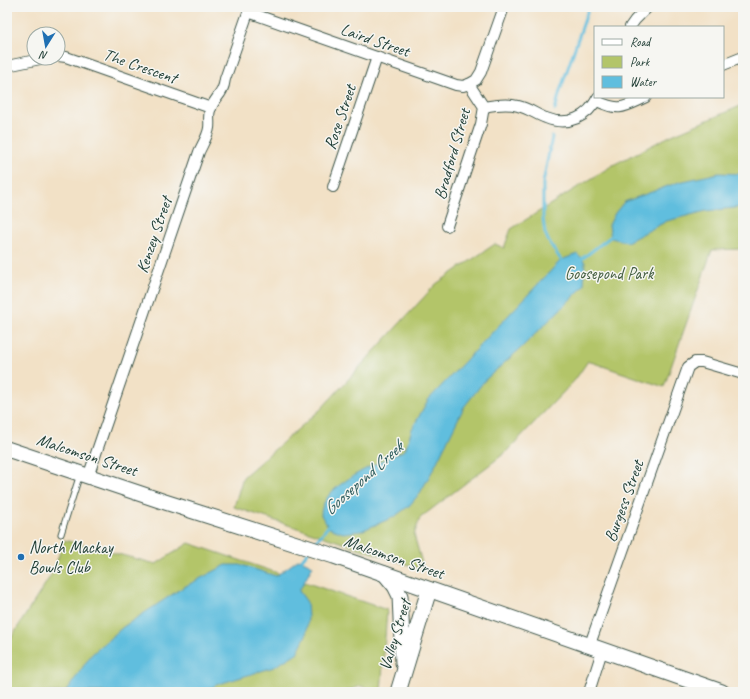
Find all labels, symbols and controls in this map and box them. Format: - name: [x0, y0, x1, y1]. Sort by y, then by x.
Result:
- street label: Laird Street: [338, 18, 414, 62]
- north arrow: [26, 26, 66, 66]
- legend: [594, 26, 724, 98]
- text: Road: [630, 34, 652, 50]
- street label: The Crescent: [101, 44, 182, 89]
- text: N: [37, 48, 49, 63]
- text: Park: [630, 54, 651, 70]
- text: Water: [630, 74, 658, 90]
- street label: Rose Street: [319, 80, 362, 152]
- street label: Bradford Street: [429, 104, 476, 202]
- street label: Kenzey Street: [131, 192, 178, 276]
- park label: Goosepond Park: [565, 263, 655, 284]
- street label: Malcomson Street: [34, 429, 142, 482]
- water label: Goosepond Creek: [319, 434, 410, 519]
- street label: Burgess Street: [600, 455, 649, 545]
- street label: Malcomson Street: [341, 530, 449, 585]
- place label: North Mackay Bowls Club: [29, 537, 114, 578]
- marker: North Mackay Bowls Club: [16, 552, 26, 562]
- street label: Valley Street: [374, 595, 416, 673]

